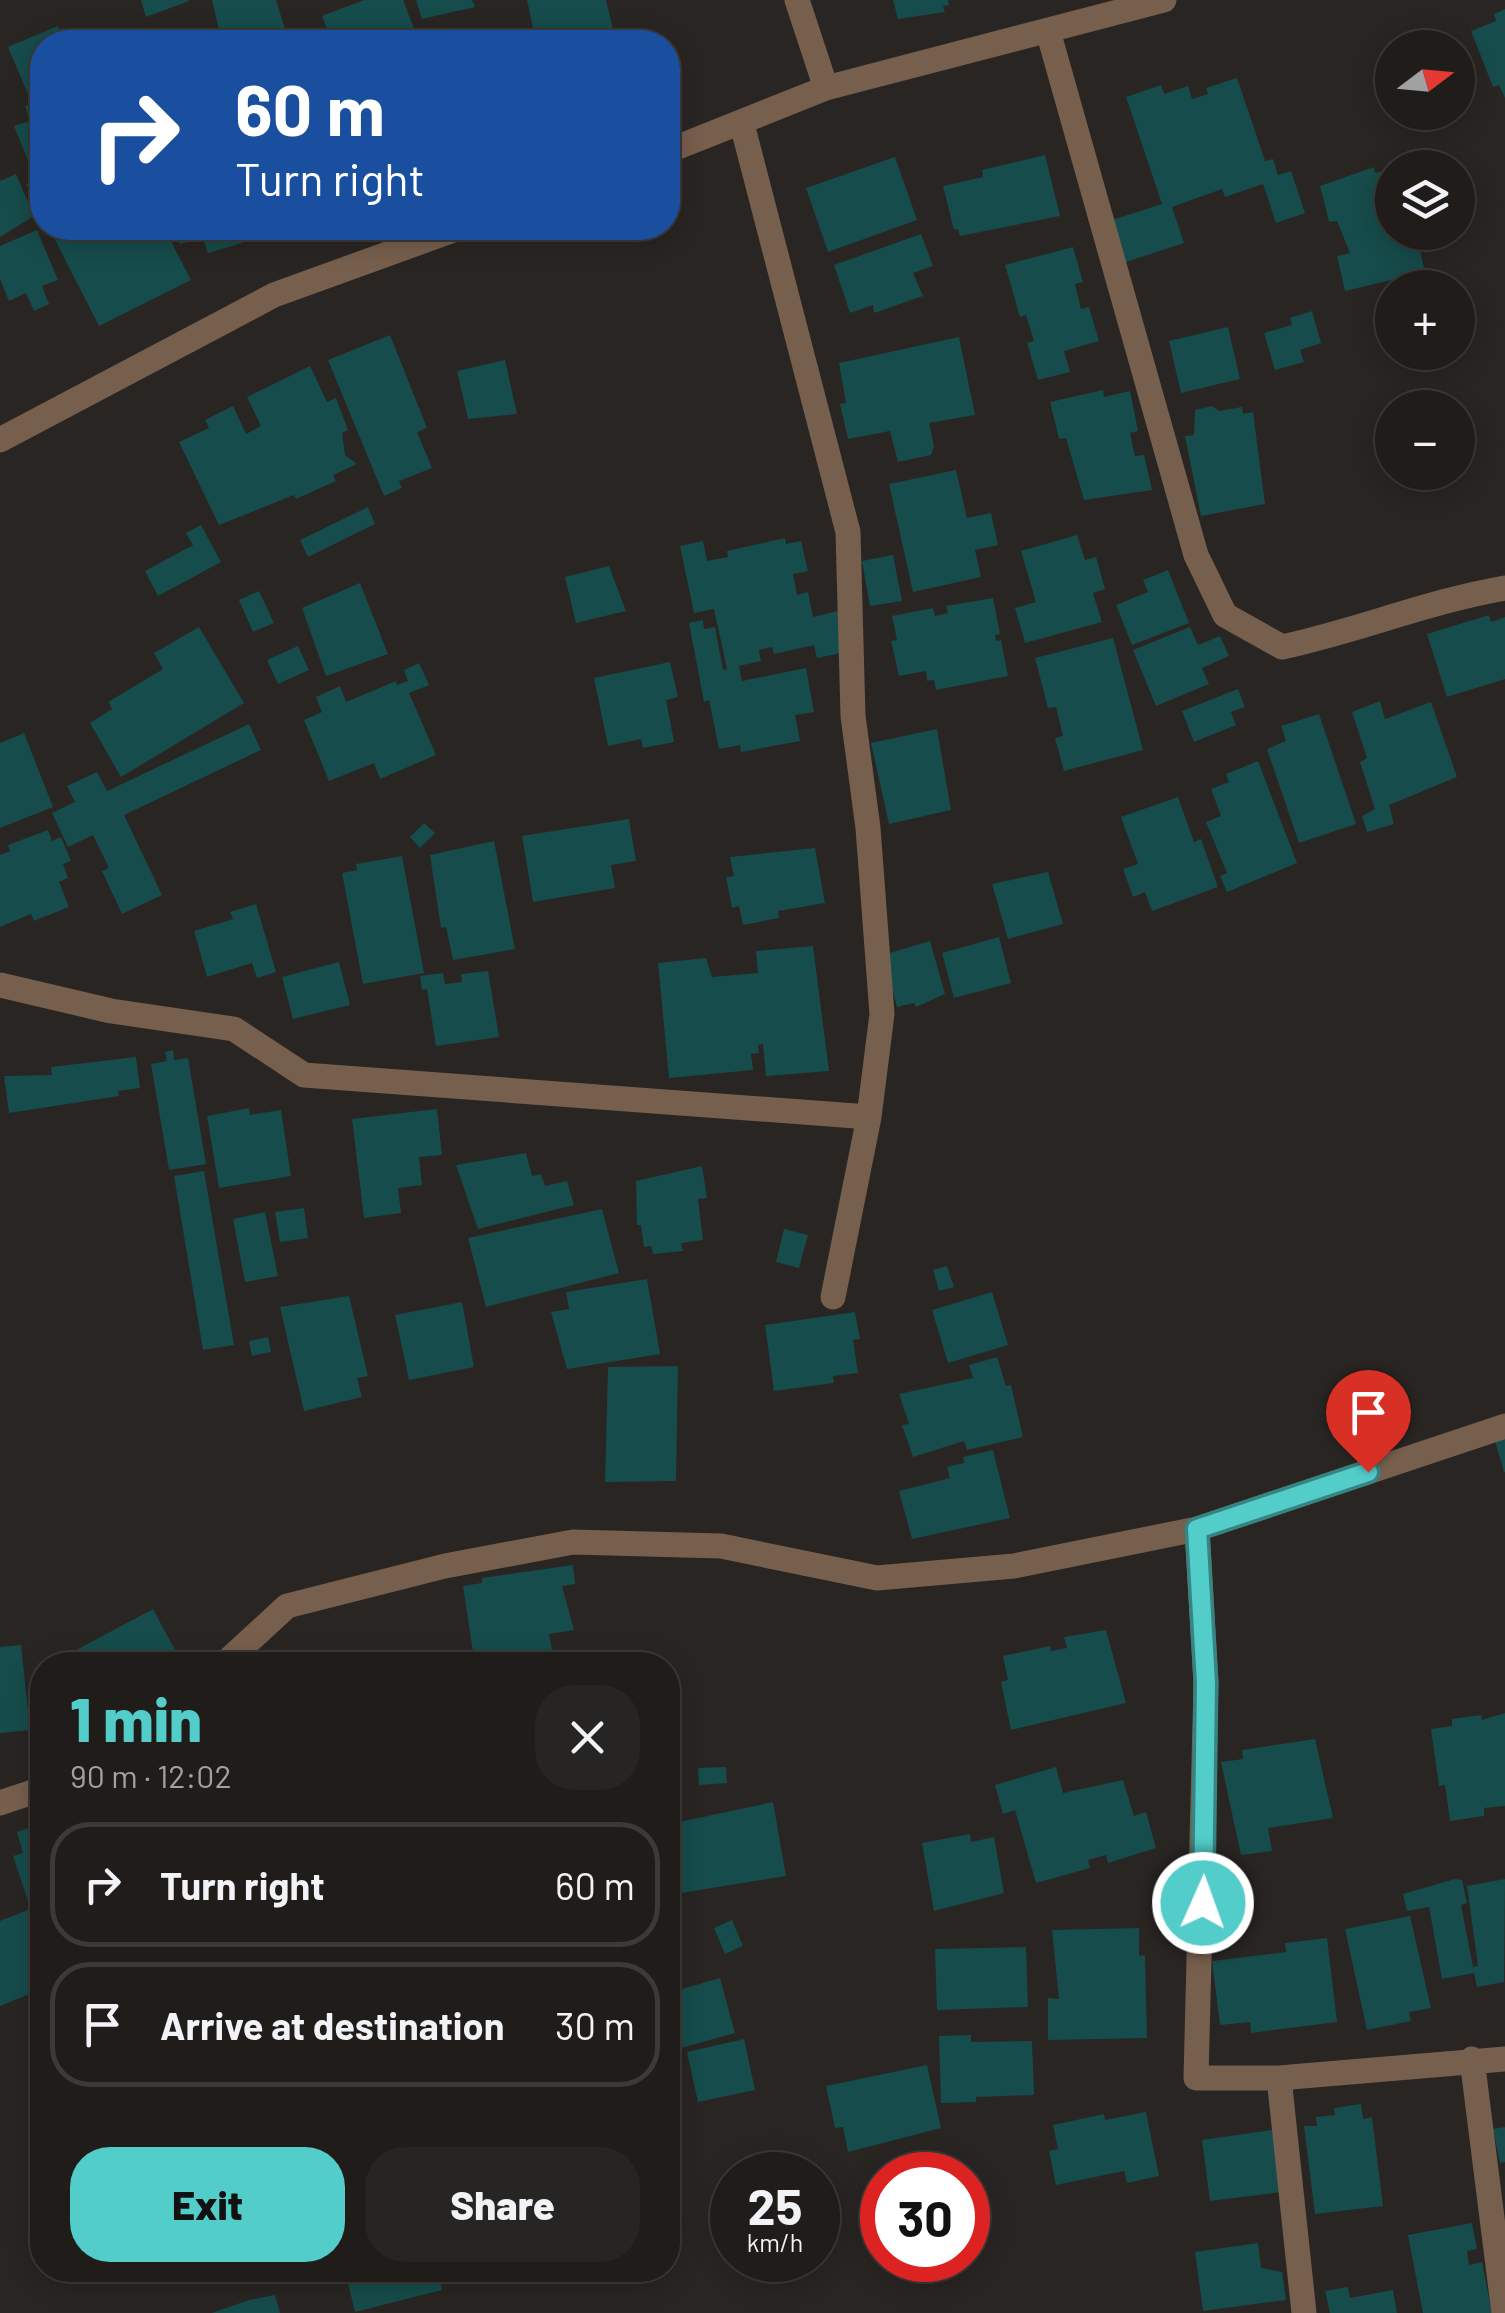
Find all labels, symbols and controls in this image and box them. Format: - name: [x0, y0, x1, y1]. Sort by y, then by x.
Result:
- north arrow: [1375, 30, 1475, 130]
- map controls: [1375, 30, 1475, 490]
- text: 60 m: [235, 66, 385, 150]
- icon: right: [70, 70, 200, 200]
- button: layers: [1375, 150, 1475, 250]
- text: Turn right: [235, 151, 425, 205]
- button: +: [1375, 270, 1475, 370]
- button: −: [1375, 390, 1475, 490]
- pin: [1326, 1370, 1411, 1473]
- icon: arrive: [1341, 1385, 1396, 1440]
- text: 1 min: [70, 1682, 202, 1754]
- button: close: [535, 1685, 640, 1790]
- text: 90 m · 12:02: [70, 1756, 232, 1794]
- position arrow: [1151, 1851, 1255, 1955]
- icon: right: [75, 1857, 130, 1912]
- text: Turn right: [160, 1862, 325, 1908]
- text: 60 m: [555, 1862, 635, 1908]
- icon: arrive: [75, 1997, 130, 2052]
- text: Arrive at destination: [160, 2002, 505, 2048]
- text: 30 m: [555, 2002, 635, 2048]
- button: Exit: [70, 2147, 345, 2262]
- button: Share: [365, 2147, 640, 2262]
- speed limit sign: 30: [860, 2152, 990, 2282]
- text: 25: [748, 2175, 802, 2235]
- text: km/h: [747, 2227, 803, 2257]

